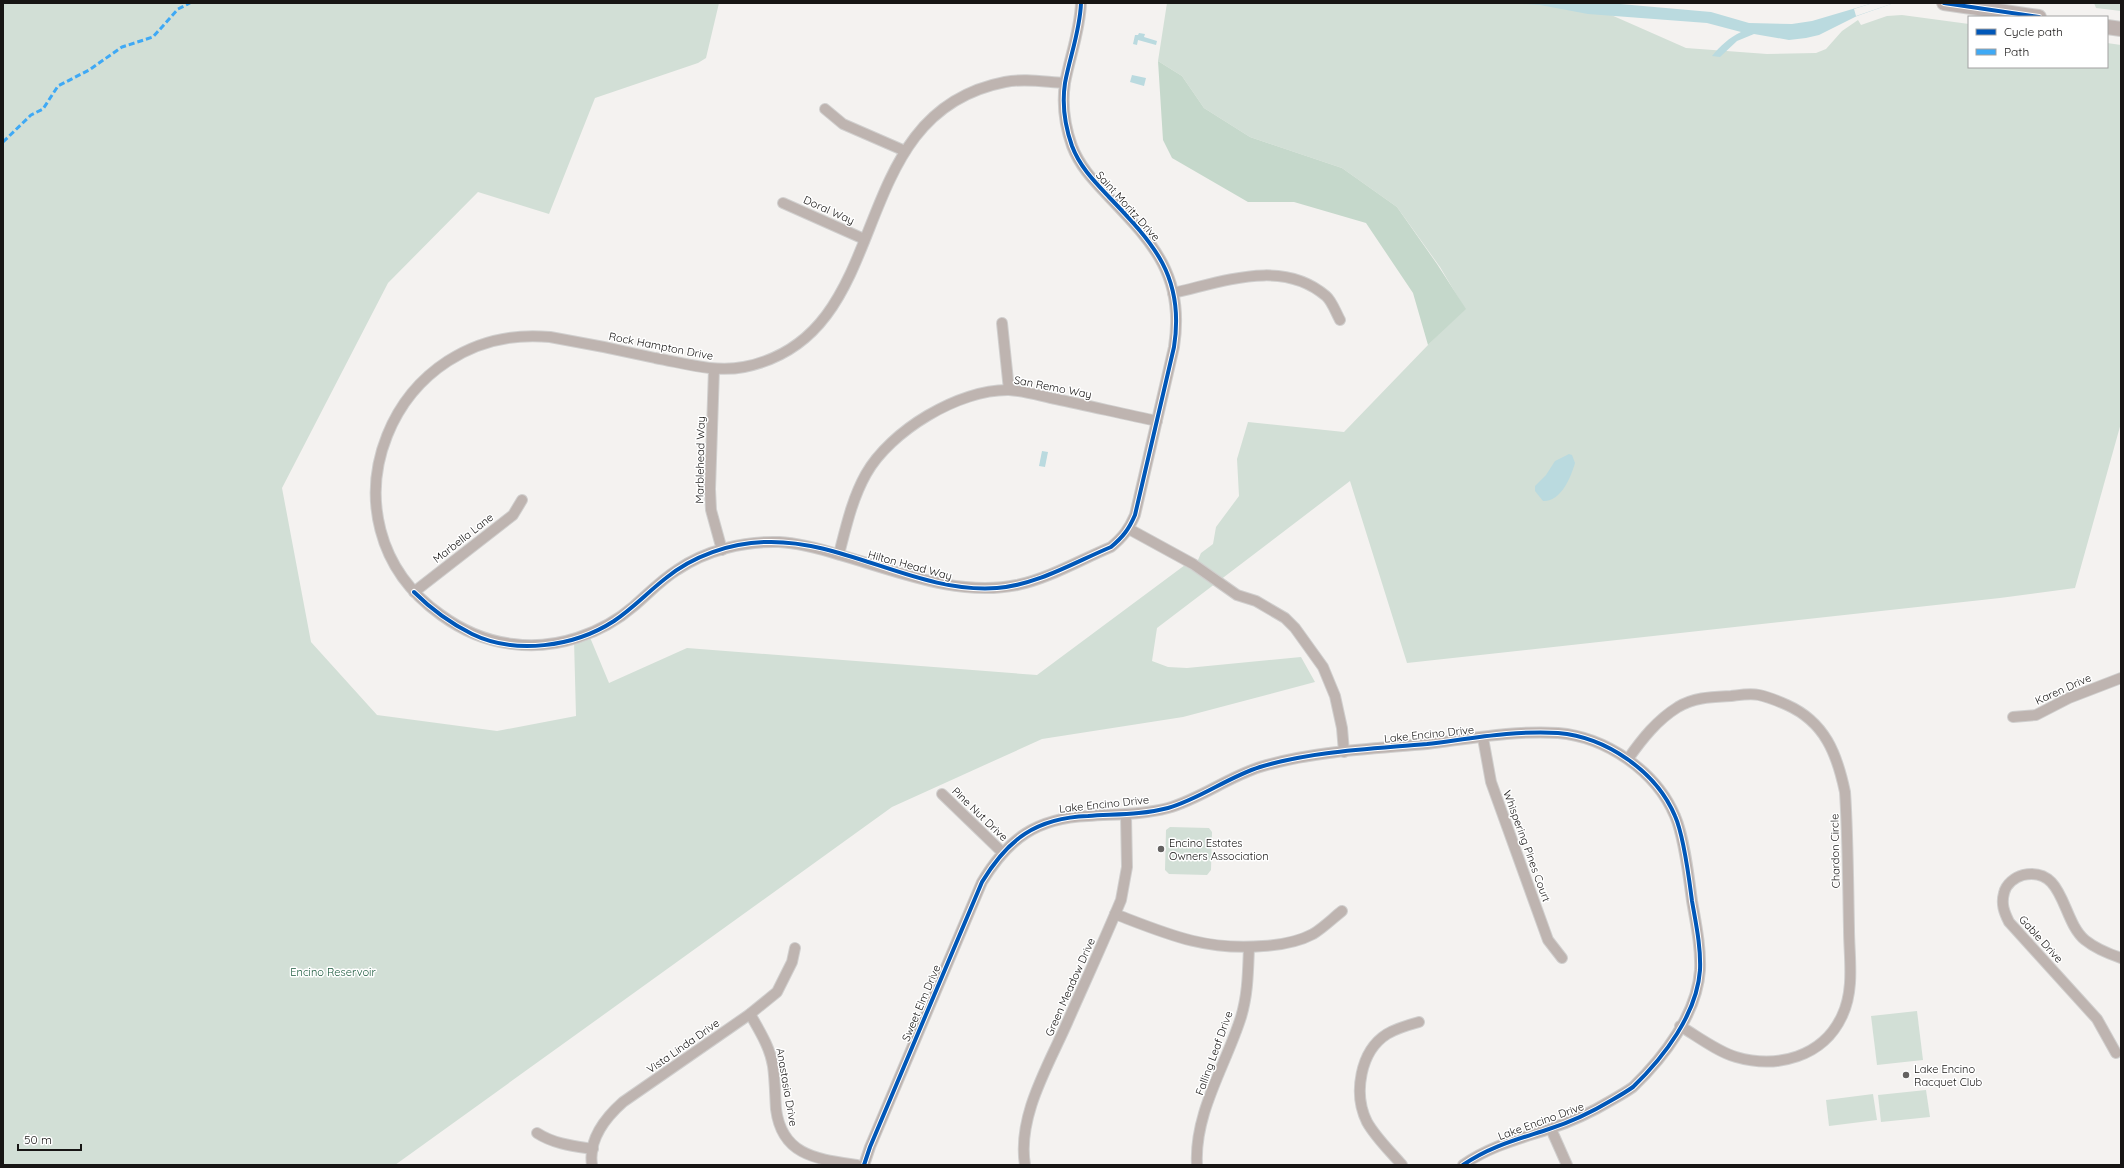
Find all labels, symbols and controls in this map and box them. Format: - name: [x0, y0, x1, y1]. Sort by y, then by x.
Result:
- legend: [1968, 16, 2108, 68]
- text: Cycle path: [2004, 24, 2063, 39]
- text: Path: [2004, 44, 2029, 59]
- street label: Saint Moritz Drive: [1093, 168, 1163, 244]
- street label: Doral Way: [801, 193, 857, 227]
- street label: Rock Hampton Drive: [608, 329, 714, 363]
- street label: San Remo Way: [1013, 373, 1093, 401]
- street label: Marblehead Way: [692, 416, 708, 504]
- street label: Marbella Lane: [430, 510, 496, 566]
- street label: Hilton Head Way: [866, 547, 954, 583]
- street label: Karen Drive: [2033, 670, 2093, 708]
- street label: Lake Encino Drive: [1383, 722, 1475, 746]
- street label: Pine Nut Drive: [949, 784, 1011, 844]
- street label: Whispering Pines Court: [1500, 788, 1554, 904]
- street label: Lake Encino Drive: [1058, 792, 1150, 816]
- street label: Chardon Circle: [1827, 814, 1843, 888]
- place label: Encino Estates Owners Association: [1169, 836, 1269, 863]
- marker: Encino Estates Owners Association: [1156, 844, 1166, 854]
- street label: Gable Drive: [2016, 912, 2066, 966]
- street label: Green Meadow Drive: [1042, 935, 1098, 1039]
- street label: Sweet Elm Drive: [899, 963, 943, 1043]
- park label: Encino Reservoir: [290, 965, 376, 979]
- street label: Falling Leaf Drive: [1192, 1009, 1236, 1097]
- street label: Vista Linda Drive: [644, 1016, 722, 1076]
- street label: Anastasia Drive: [773, 1047, 801, 1127]
- place label: Lake Encino Racquet Club: [1914, 1062, 1983, 1089]
- marker: Lake Encino Racquet Club: [1901, 1070, 1911, 1080]
- street label: Lake Encino Drive: [1496, 1099, 1586, 1143]
- scale bar: [18, 1126, 81, 1152]
- text: 50 m: [24, 1132, 52, 1147]

